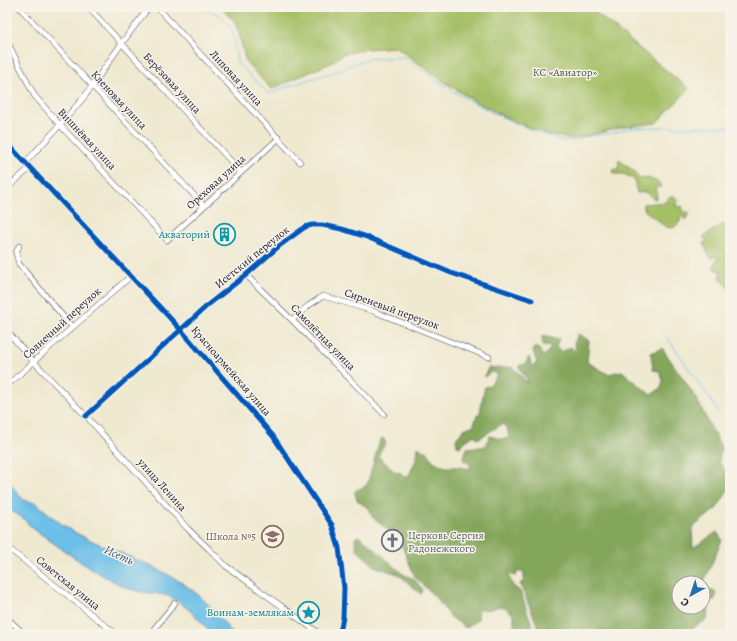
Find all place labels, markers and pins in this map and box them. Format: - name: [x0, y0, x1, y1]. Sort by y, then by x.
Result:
- building icon: Акваторий: [212, 221, 238, 247]
- place label: Акваторий: [158, 227, 210, 242]
- school or university icon: Школа №5: [259, 523, 285, 549]
- church icon: Церковь Сергия Радонежского: [379, 528, 405, 554]
- place label: Церковь Сергия Радонежского: [408, 528, 484, 556]
- place label: Школа №5: [205, 529, 256, 544]
- place icon: Воинам-землякам: [296, 599, 322, 625]
- place label: Воинам-землякам: [207, 605, 294, 620]

